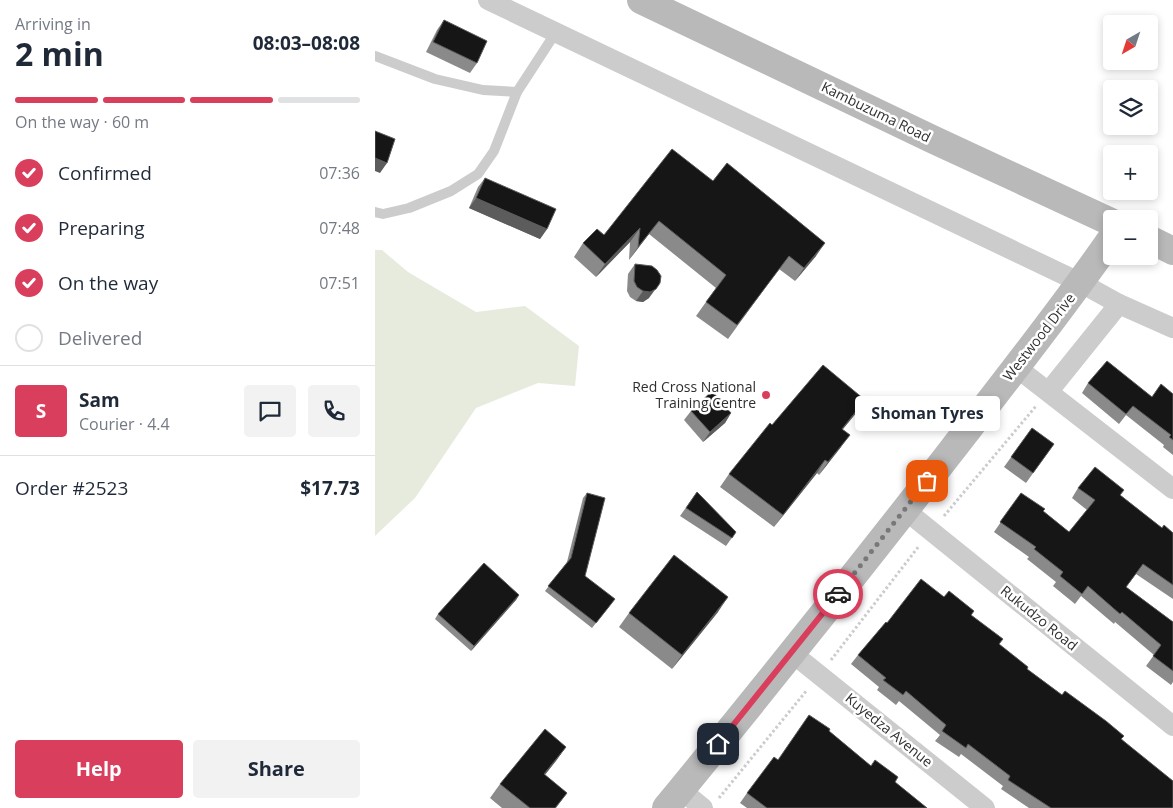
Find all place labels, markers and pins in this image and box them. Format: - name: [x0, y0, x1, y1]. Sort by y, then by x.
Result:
- place label: Red Cross National Training Centre: [632, 377, 756, 412]
- marker: Red Cross National Training Centre: [760, 389, 772, 401]
- callout: Shoman Tyres: [855, 396, 999, 431]
- pin: [906, 460, 948, 502]
- pin: [697, 723, 739, 765]

